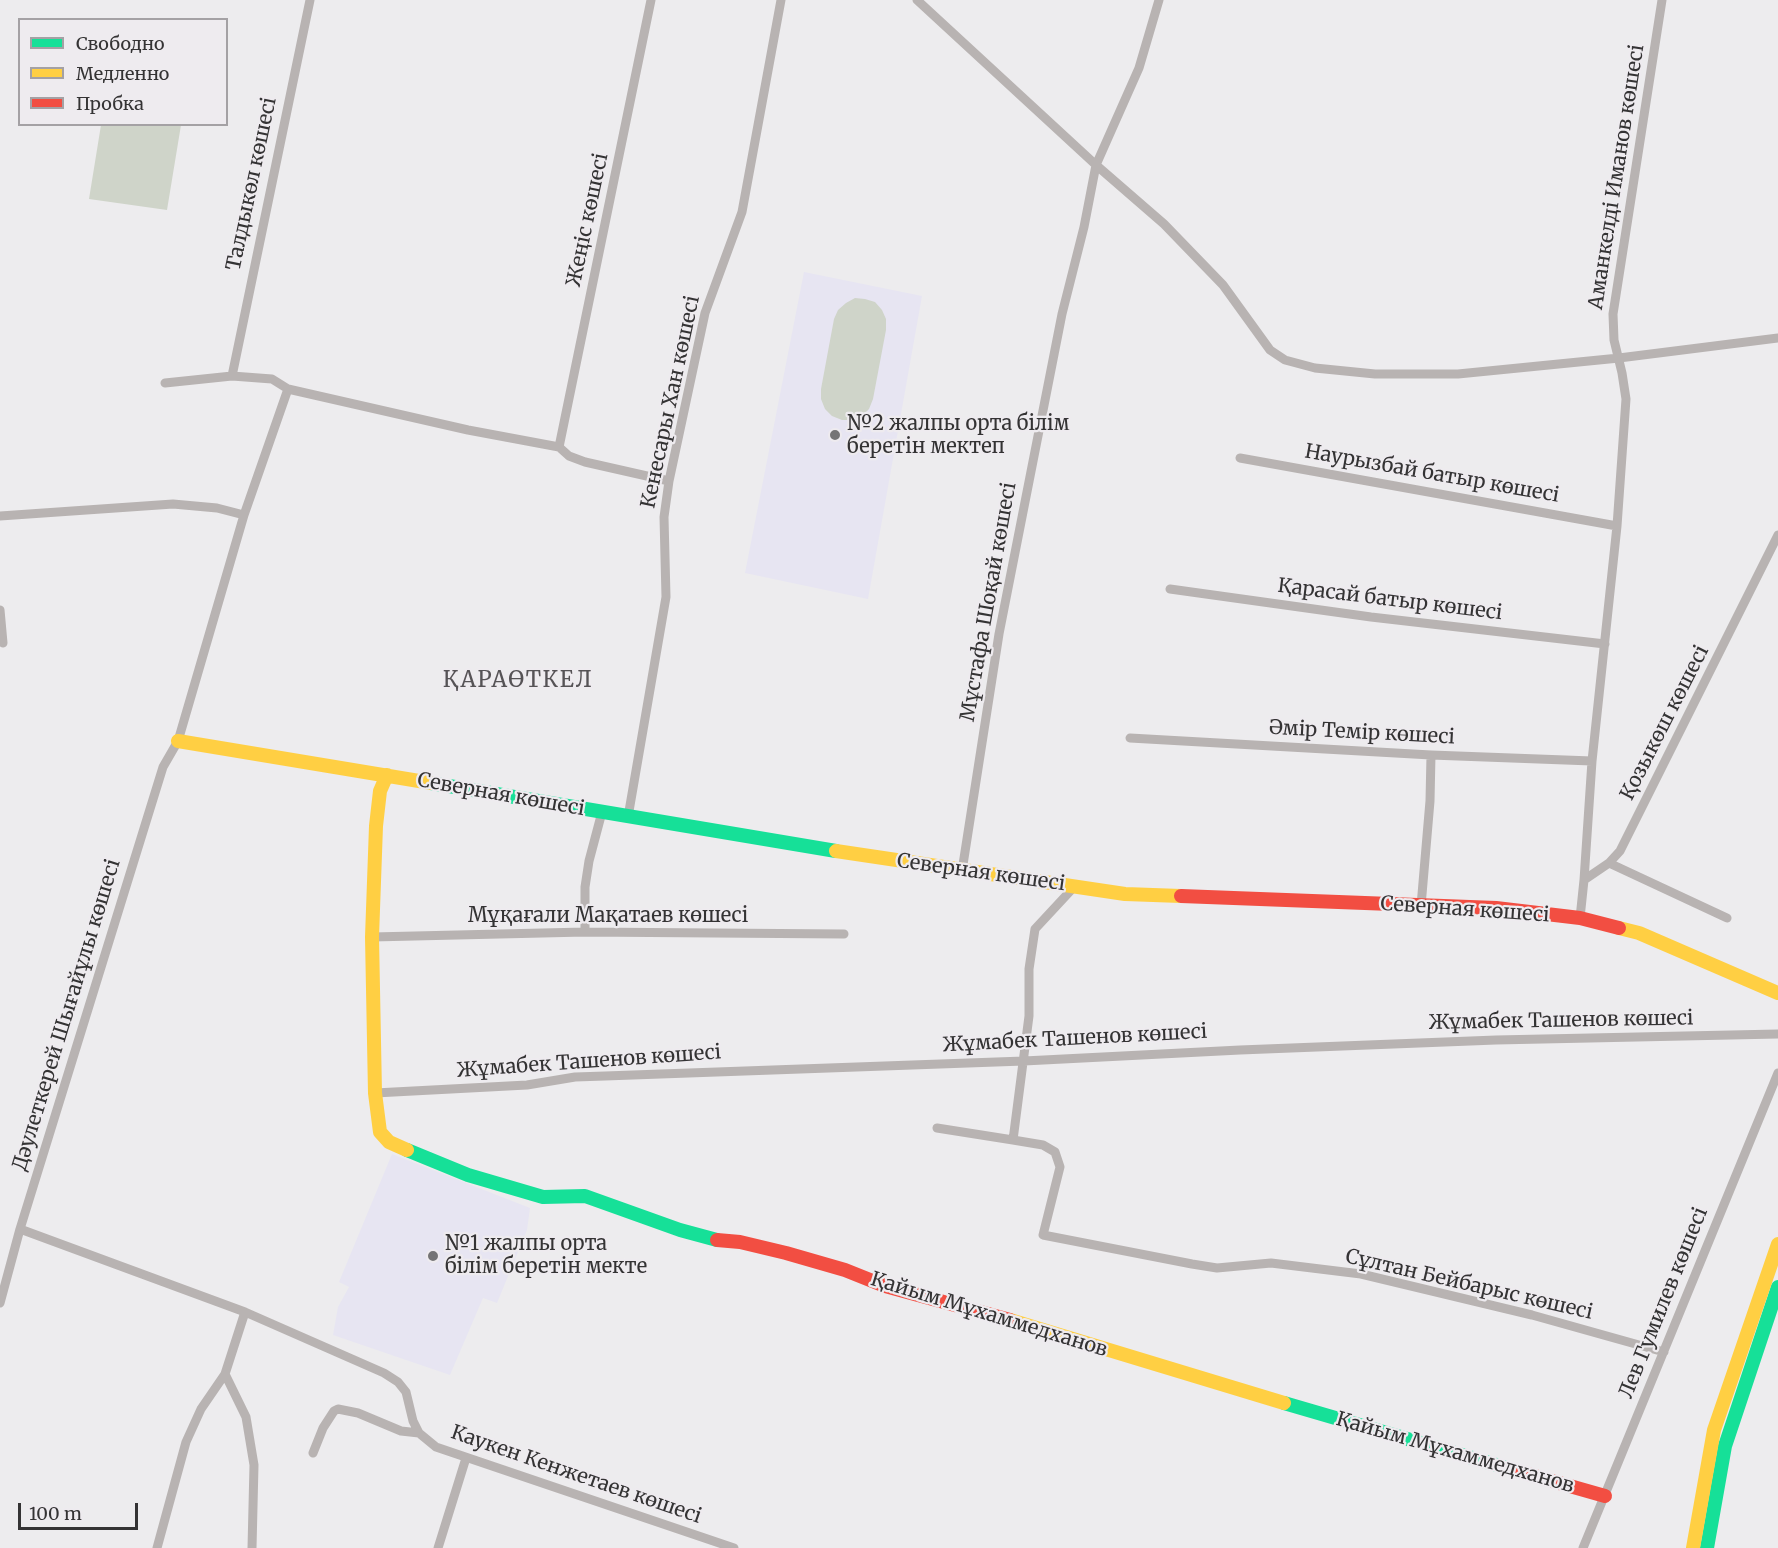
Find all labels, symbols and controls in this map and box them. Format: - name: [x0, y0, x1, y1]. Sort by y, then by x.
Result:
- legend: [18, 18, 228, 126]
- text: Свободно: [76, 32, 164, 55]
- street label: Аманкелді Иманов көшесі: [1584, 43, 1650, 311]
- text: Медленно: [76, 62, 169, 85]
- text: Пробка: [76, 92, 144, 115]
- street label: Талдыкөл көшесі: [222, 95, 282, 273]
- street label: Жеңіс көшесі: [562, 151, 614, 289]
- street label: Кенесары Хан көшесі: [637, 294, 705, 510]
- place label: №2 жалпы орта білім беретін мектеп: [847, 412, 1070, 459]
- marker: №2 жалпы орта білім беретін мектеп: [828, 428, 842, 442]
- street label: Наурызбай батыр көшесі: [1303, 440, 1561, 508]
- street label: Мұстафа Шоқай көшесі: [956, 481, 1022, 723]
- street label: Қарасай батыр көшесі: [1276, 574, 1504, 626]
- street label: Қозыкөш көшесі: [1616, 642, 1714, 804]
- district label: ҚАРАӨТКЕЛ: [443, 668, 593, 694]
- street label: Әмір Темір көшесі: [1269, 716, 1455, 750]
- street label: Северная көшесі: [416, 768, 586, 822]
- street label: Северная көшесі: [895, 849, 1067, 897]
- street label: Дәулеткерей Шығайұлы көшесі: [8, 856, 126, 1174]
- street label: Северная көшесі: [1380, 892, 1550, 928]
- street label: Мұқағали Мақатаев көшесі: [468, 904, 748, 928]
- street label: Жұмабек Ташенов көшесі: [1428, 1007, 1694, 1035]
- street label: Жұмабек Ташенов көшесі: [942, 1020, 1208, 1058]
- street label: Жұмабек Ташенов көшесі: [456, 1041, 722, 1083]
- street label: Лев Гумилев көшесі: [1615, 1204, 1713, 1402]
- place label: №1 жалпы орта білім беретін мекте: [445, 1232, 647, 1279]
- street label: Сұлтан Бейбарыс көшесі: [1343, 1245, 1595, 1325]
- marker: №1 жалпы орта білім беретін мекте: [426, 1249, 440, 1263]
- street label: Қайым Мұхаммедханов: [868, 1268, 1110, 1362]
- street label: Қайым Мұхаммедханов: [1333, 1408, 1577, 1498]
- street label: Каукен Кенжетаев көшесі: [448, 1421, 704, 1529]
- scale bar: [21, 1491, 141, 1529]
- text: 100 m: [29, 1502, 82, 1525]

